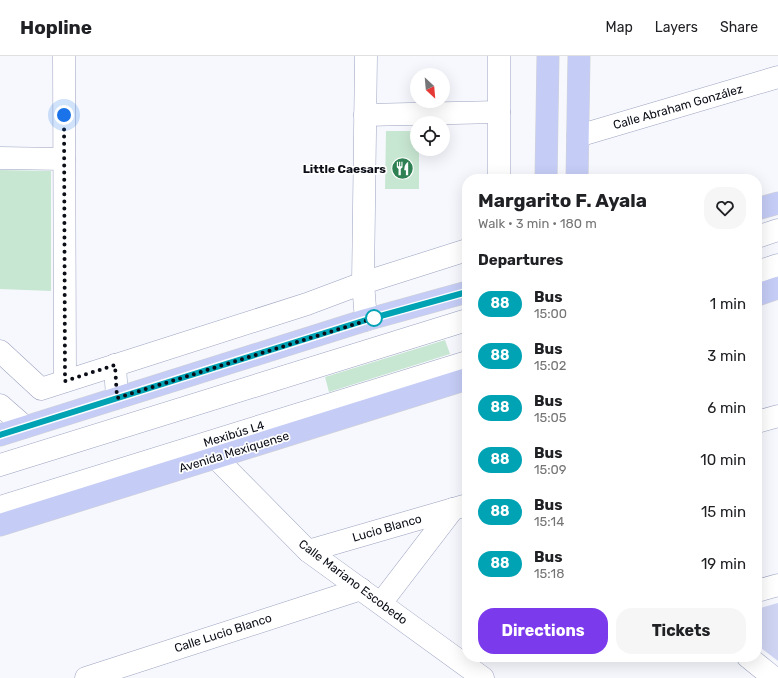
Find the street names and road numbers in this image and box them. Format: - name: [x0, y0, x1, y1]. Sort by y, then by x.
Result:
- street label: Calle Abraham González: [611, 82, 745, 132]
- street label: Mexibús L4: [202, 418, 267, 450]
- street label: Avenida Mexiquense: [177, 429, 291, 475]
- street label: Lucio Blanco: [351, 511, 423, 545]
- street label: Calle Mariano Escobedo: [296, 537, 410, 627]
- street label: Calle Lucio Blanco: [173, 611, 274, 655]

